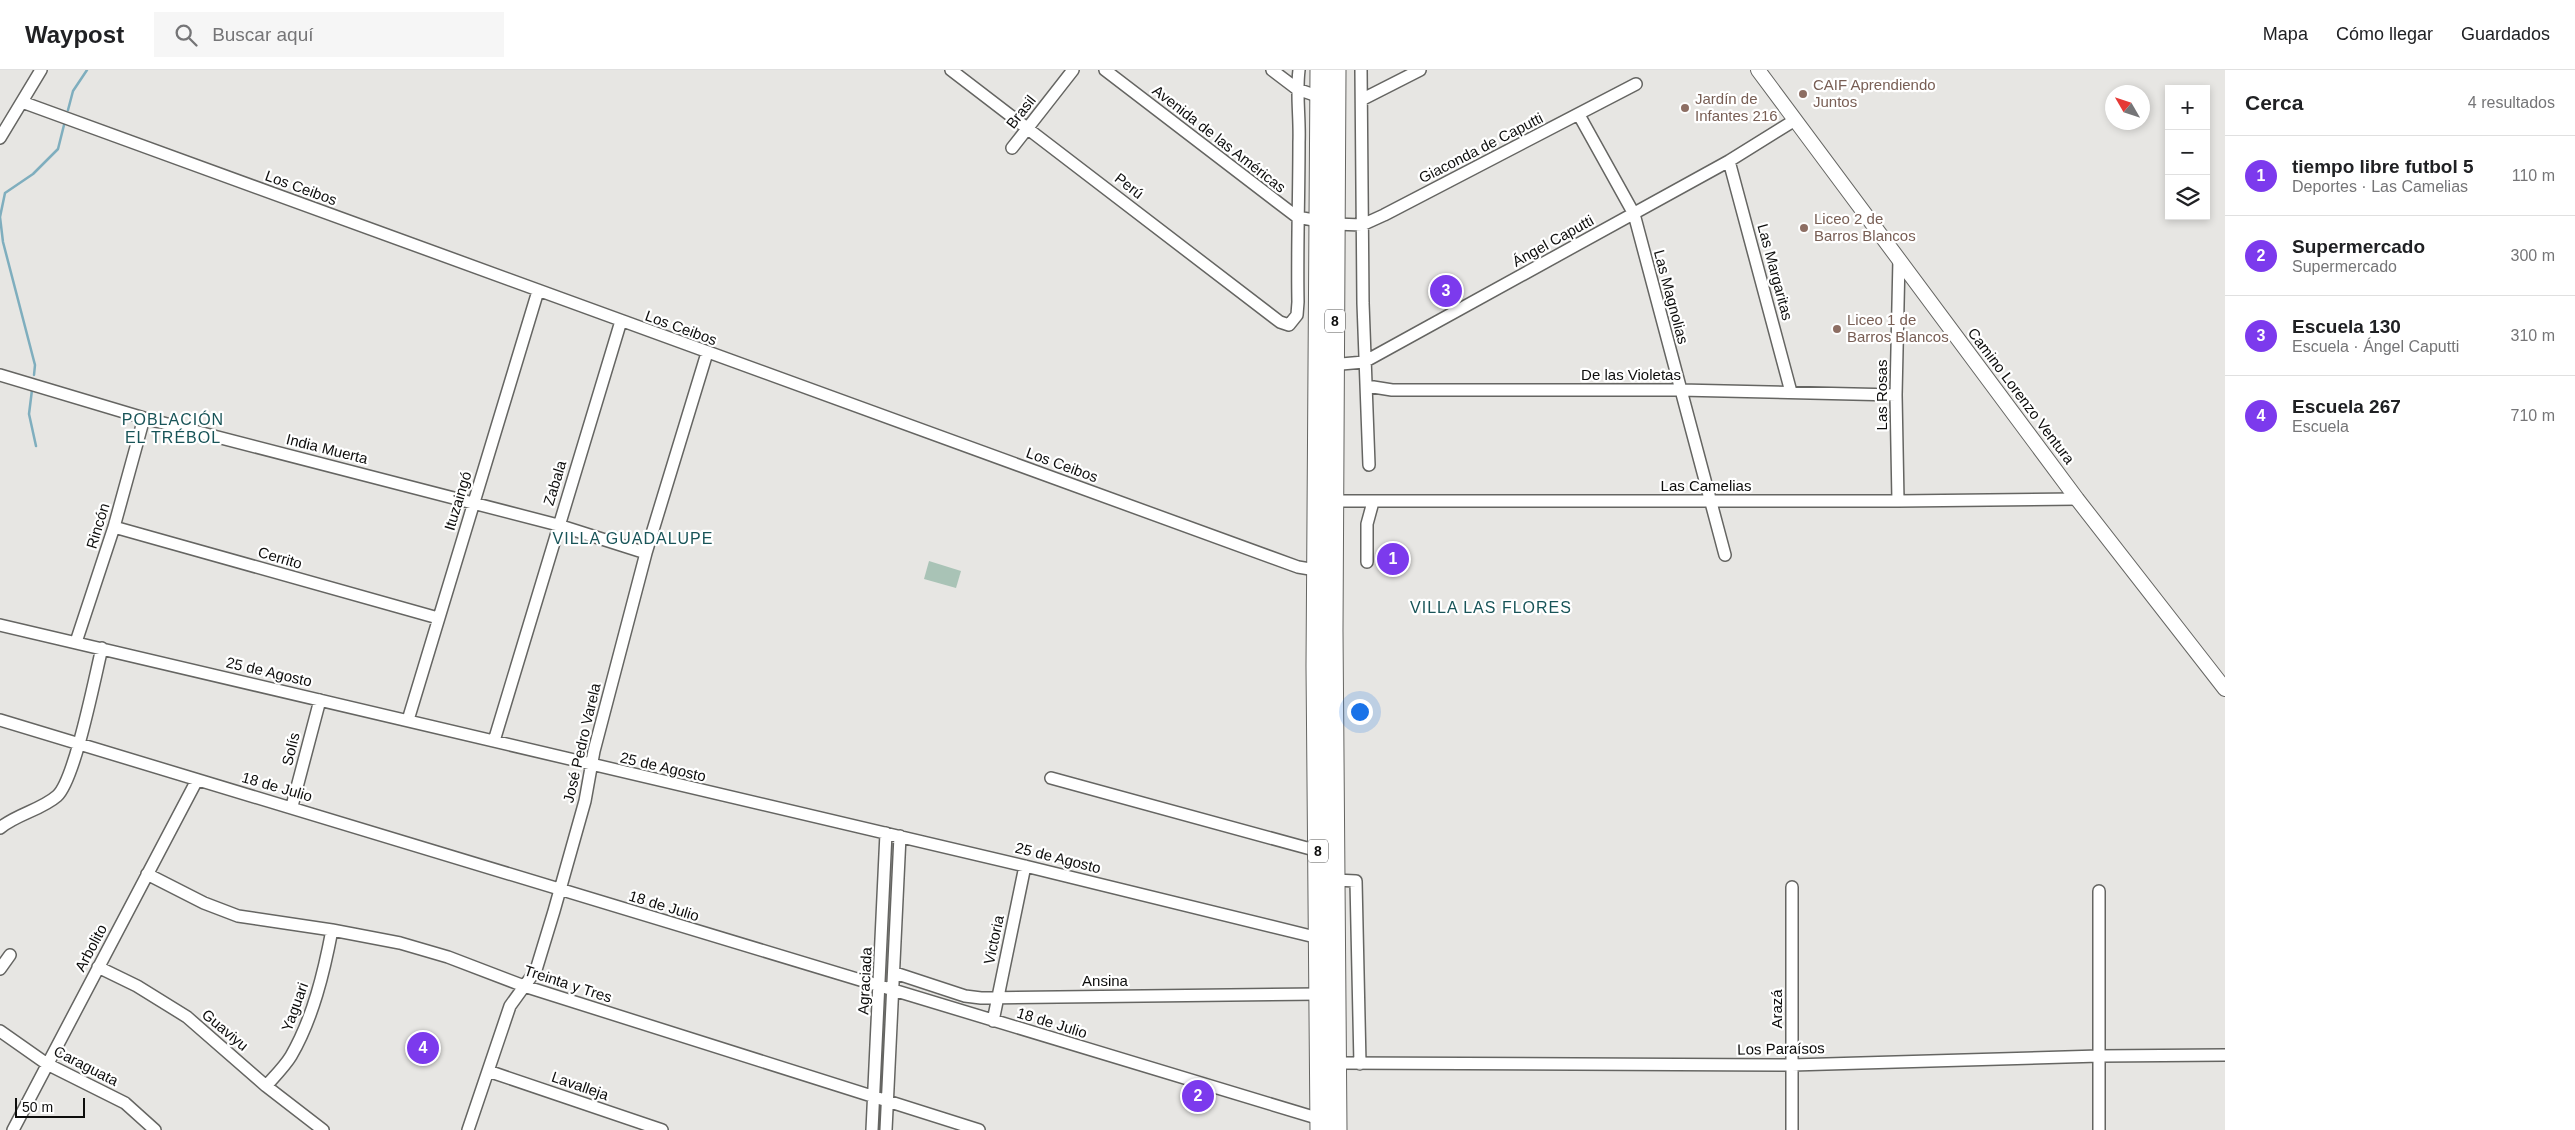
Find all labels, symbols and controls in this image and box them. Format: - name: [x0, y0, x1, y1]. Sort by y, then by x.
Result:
- search box: [154, 12, 504, 57]
- text: Waypost: [25, 21, 124, 48]
- icon: search: [172, 21, 200, 49]
- text: Buscar aquí: [212, 24, 314, 45]
- text: Mapa: [2263, 24, 2308, 44]
- text: Cómo llegar: [2336, 24, 2433, 44]
- text: Guardados: [2461, 24, 2550, 44]
- place label: CAIF Aprendiendo Juntos: [1813, 76, 1936, 110]
- street label: Avenida de las Américas: [1149, 81, 1289, 196]
- north arrow: [2105, 85, 2150, 130]
- map controls: [2165, 85, 2210, 220]
- button: +: [2165, 85, 2210, 130]
- marker: CAIF Aprendiendo Juntos: [1797, 88, 1809, 100]
- place label: Jardín de Infantes 216: [1695, 90, 1778, 124]
- text: Cerca: [2245, 91, 2303, 114]
- street label: Brasil: [1002, 92, 1039, 132]
- text: 4 resultados: [2468, 94, 2555, 111]
- marker: Jardín de Infantes 216: [1679, 102, 1691, 114]
- street label: Giaconda de Caputti: [1416, 109, 1546, 186]
- button: −: [2165, 130, 2210, 175]
- text: tiempo libre futbol 5: [2292, 156, 2474, 177]
- street label: Los Ceibos: [263, 167, 339, 208]
- text: 1: [2257, 167, 2265, 184]
- text: 110 m: [2512, 167, 2555, 184]
- street label: Perú: [1112, 169, 1147, 202]
- button: layers: [2165, 175, 2210, 220]
- text: Deportes · Las Camelias: [2292, 178, 2468, 195]
- place label: Liceo 2 de Barros Blancos: [1814, 210, 1916, 244]
- street label: Ángel Caputti: [1509, 211, 1596, 270]
- street label: Las Margaritas: [1754, 222, 1797, 322]
- marker: Liceo 2 de Barros Blancos: [1798, 222, 1810, 234]
- text: Supermercado: [2292, 236, 2425, 257]
- text: 2: [2257, 247, 2265, 264]
- text: 300 m: [2511, 247, 2555, 264]
- street label: Las Magnolias: [1651, 248, 1692, 346]
- text: Supermercado: [2292, 258, 2397, 275]
- pin: 3: [1430, 272, 1462, 310]
- street label: Los Ceibos: [643, 307, 719, 348]
- road number: 8: [1325, 310, 1345, 332]
- place label: Liceo 1 de Barros Blancos: [1847, 311, 1949, 345]
- text: Escuela 130: [2292, 316, 2401, 337]
- marker: Liceo 1 de Barros Blancos: [1831, 323, 1843, 335]
- street label: Camino Lorenzo Ventura: [1965, 324, 2079, 468]
- text: 3: [2257, 327, 2265, 344]
- text: 310 m: [2511, 327, 2555, 344]
- text: Escuela · Ángel Caputti: [2292, 338, 2459, 355]
- street label: Las Rosas: [1873, 360, 1890, 430]
- street label: De las Violetas: [1581, 366, 1681, 383]
- text: Escuela 267: [2292, 396, 2401, 417]
- text: 4: [2257, 407, 2265, 424]
- text: 710 m: [2511, 407, 2555, 424]
- district label: POBLACIÓN EL TRÉBOL: [122, 410, 224, 446]
- text: Escuela: [2292, 418, 2349, 435]
- street label: India Muerta: [285, 430, 370, 467]
- street label: Los Ceibos: [1024, 444, 1100, 485]
- street label: Zabala: [540, 458, 570, 507]
- street label: Ituzaingó: [440, 469, 475, 532]
- street label: Las Camelias: [1661, 477, 1751, 494]
- street label: Rincón: [83, 501, 112, 551]
- district label: VILLA GUADALUPE: [553, 530, 713, 547]
- pin: 1: [1377, 540, 1409, 578]
- street label: Cerrito: [256, 543, 304, 572]
- district label: VILLA LAS FLORES: [1410, 599, 1572, 616]
- street label: 25 de Agosto: [225, 653, 314, 690]
- street label: José Pedro Varela: [559, 681, 604, 804]
- your location: [1347, 699, 1373, 725]
- street label: Solís: [278, 731, 303, 767]
- street label: 25 de Agosto: [619, 748, 708, 785]
- street label: 18 de Julio: [240, 768, 314, 805]
- street label: 25 de Agosto: [1014, 839, 1103, 876]
- road number: 8: [1308, 839, 1328, 862]
- street label: 18 de Julio: [627, 887, 701, 924]
- street label: Victoria: [980, 913, 1007, 966]
- street label: Arbolito: [71, 921, 110, 974]
- street label: Agraciada: [854, 946, 875, 1015]
- street label: Treinta y Tres: [522, 961, 614, 1006]
- street label: Ansina: [1082, 972, 1129, 989]
- street label: Yaguari: [278, 980, 311, 1034]
- street label: Arazá: [1768, 989, 1785, 1029]
- street label: 18 de Julio: [1015, 1004, 1089, 1041]
- street label: Guaviyu: [199, 1005, 252, 1054]
- pin: 4: [407, 1029, 439, 1067]
- street label: Los Paraísos: [1737, 1039, 1825, 1058]
- street label: Caraguata: [51, 1042, 122, 1089]
- street label: Lavalleja: [549, 1068, 612, 1103]
- pin: 2: [1182, 1077, 1214, 1115]
- scale bar: [15, 1095, 85, 1118]
- text: 50 m: [22, 1099, 53, 1115]

